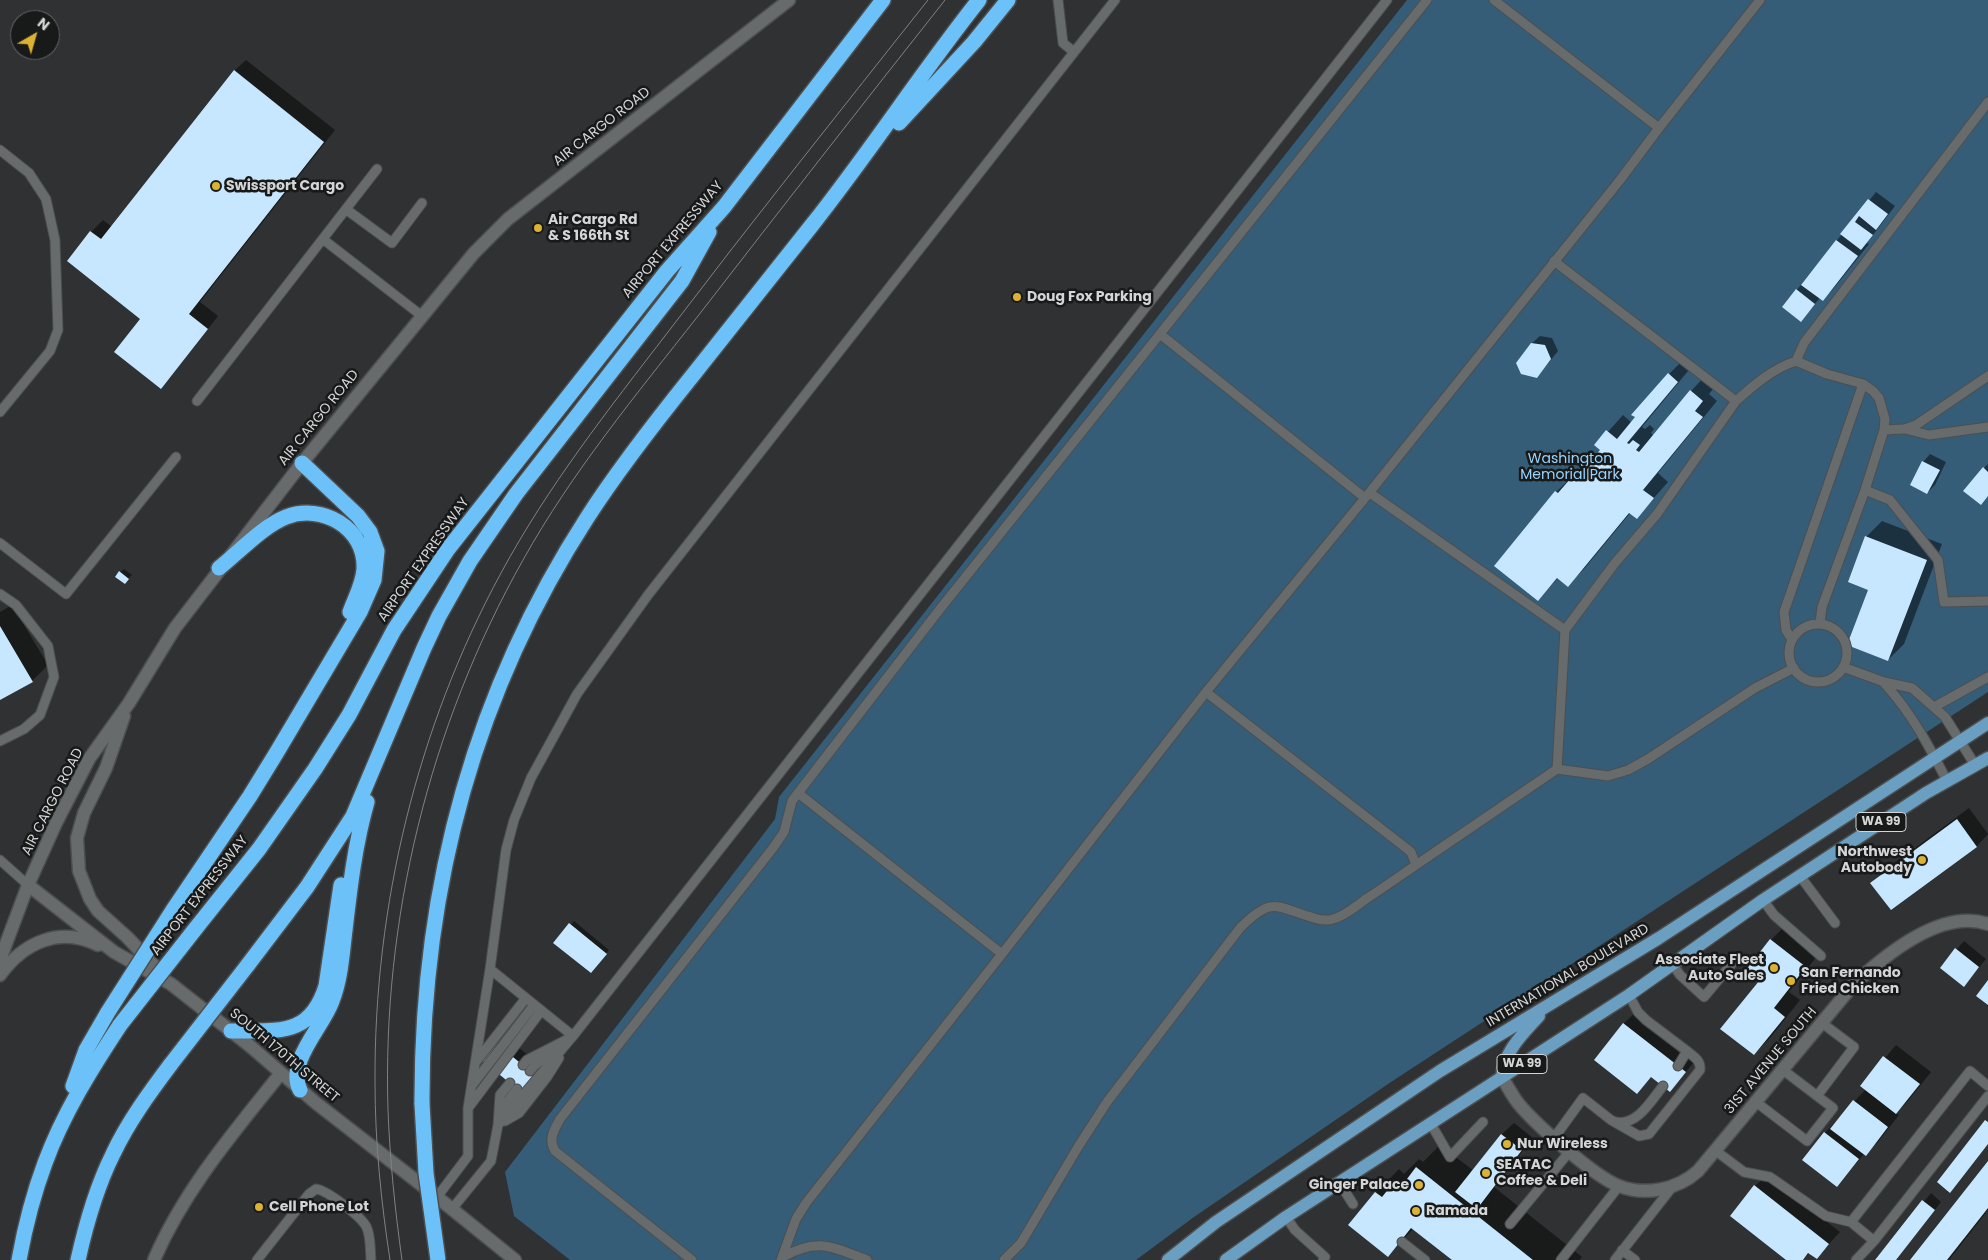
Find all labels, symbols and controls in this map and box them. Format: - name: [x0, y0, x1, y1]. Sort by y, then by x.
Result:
- north arrow: [10, 10, 60, 60]
- text: N: [33, 13, 54, 35]
- street label: AIR CARGO ROAD: [550, 84, 654, 170]
- place label: Swissport Cargo: [226, 178, 344, 194]
- street label: AIRPORT EXPRESSWAY: [619, 178, 727, 302]
- marker: Swissport Cargo: [210, 180, 222, 192]
- place label: Air Cargo Rd & S 166th St: [548, 212, 638, 244]
- marker: Air Cargo Rd & S 166th St: [532, 222, 544, 234]
- place label: Doug Fox Parking: [1027, 289, 1152, 305]
- marker: Doug Fox Parking: [1011, 291, 1023, 303]
- street label: AIR CARGO ROAD: [275, 367, 363, 469]
- park label: Washington Memorial Park: [1520, 451, 1620, 484]
- street label: AIRPORT EXPRESSWAY: [375, 495, 473, 625]
- street label: AIR CARGO ROAD: [19, 745, 87, 859]
- road number: WA 99: [1856, 812, 1906, 832]
- street label: AIRPORT EXPRESSWAY: [148, 833, 252, 959]
- place label: Northwest Autobody: [1837, 844, 1912, 876]
- marker: Northwest Autobody: [1916, 854, 1928, 866]
- street label: INTERNATIONAL BOULEVARD: [1484, 921, 1652, 1031]
- place label: Associate Fleet Auto Sales: [1655, 952, 1764, 984]
- marker: Associate Fleet Auto Sales: [1768, 962, 1780, 974]
- place label: San Fernando Fried Chicken: [1801, 965, 1901, 998]
- marker: San Fernando Fried Chicken: [1785, 975, 1797, 987]
- street label: 31ST AVENUE SOUTH: [1721, 1004, 1821, 1118]
- street label: SOUTH 170TH STREET: [226, 1005, 342, 1107]
- road number: WA 99: [1497, 1054, 1547, 1074]
- place label: Nur Wireless: [1517, 1136, 1608, 1152]
- marker: Nur Wireless: [1501, 1138, 1513, 1150]
- place label: SEATAC Coffee & Deli: [1496, 1157, 1587, 1190]
- marker: SEATAC Coffee & Deli: [1480, 1167, 1492, 1179]
- place label: Ginger Palace: [1309, 1177, 1409, 1193]
- marker: Ginger Palace: [1413, 1179, 1425, 1191]
- place label: Cell Phone Lot: [269, 1199, 369, 1215]
- marker: Cell Phone Lot: [253, 1201, 265, 1213]
- place label: Ramada: [1426, 1203, 1488, 1219]
- marker: Ramada: [1410, 1205, 1422, 1217]

